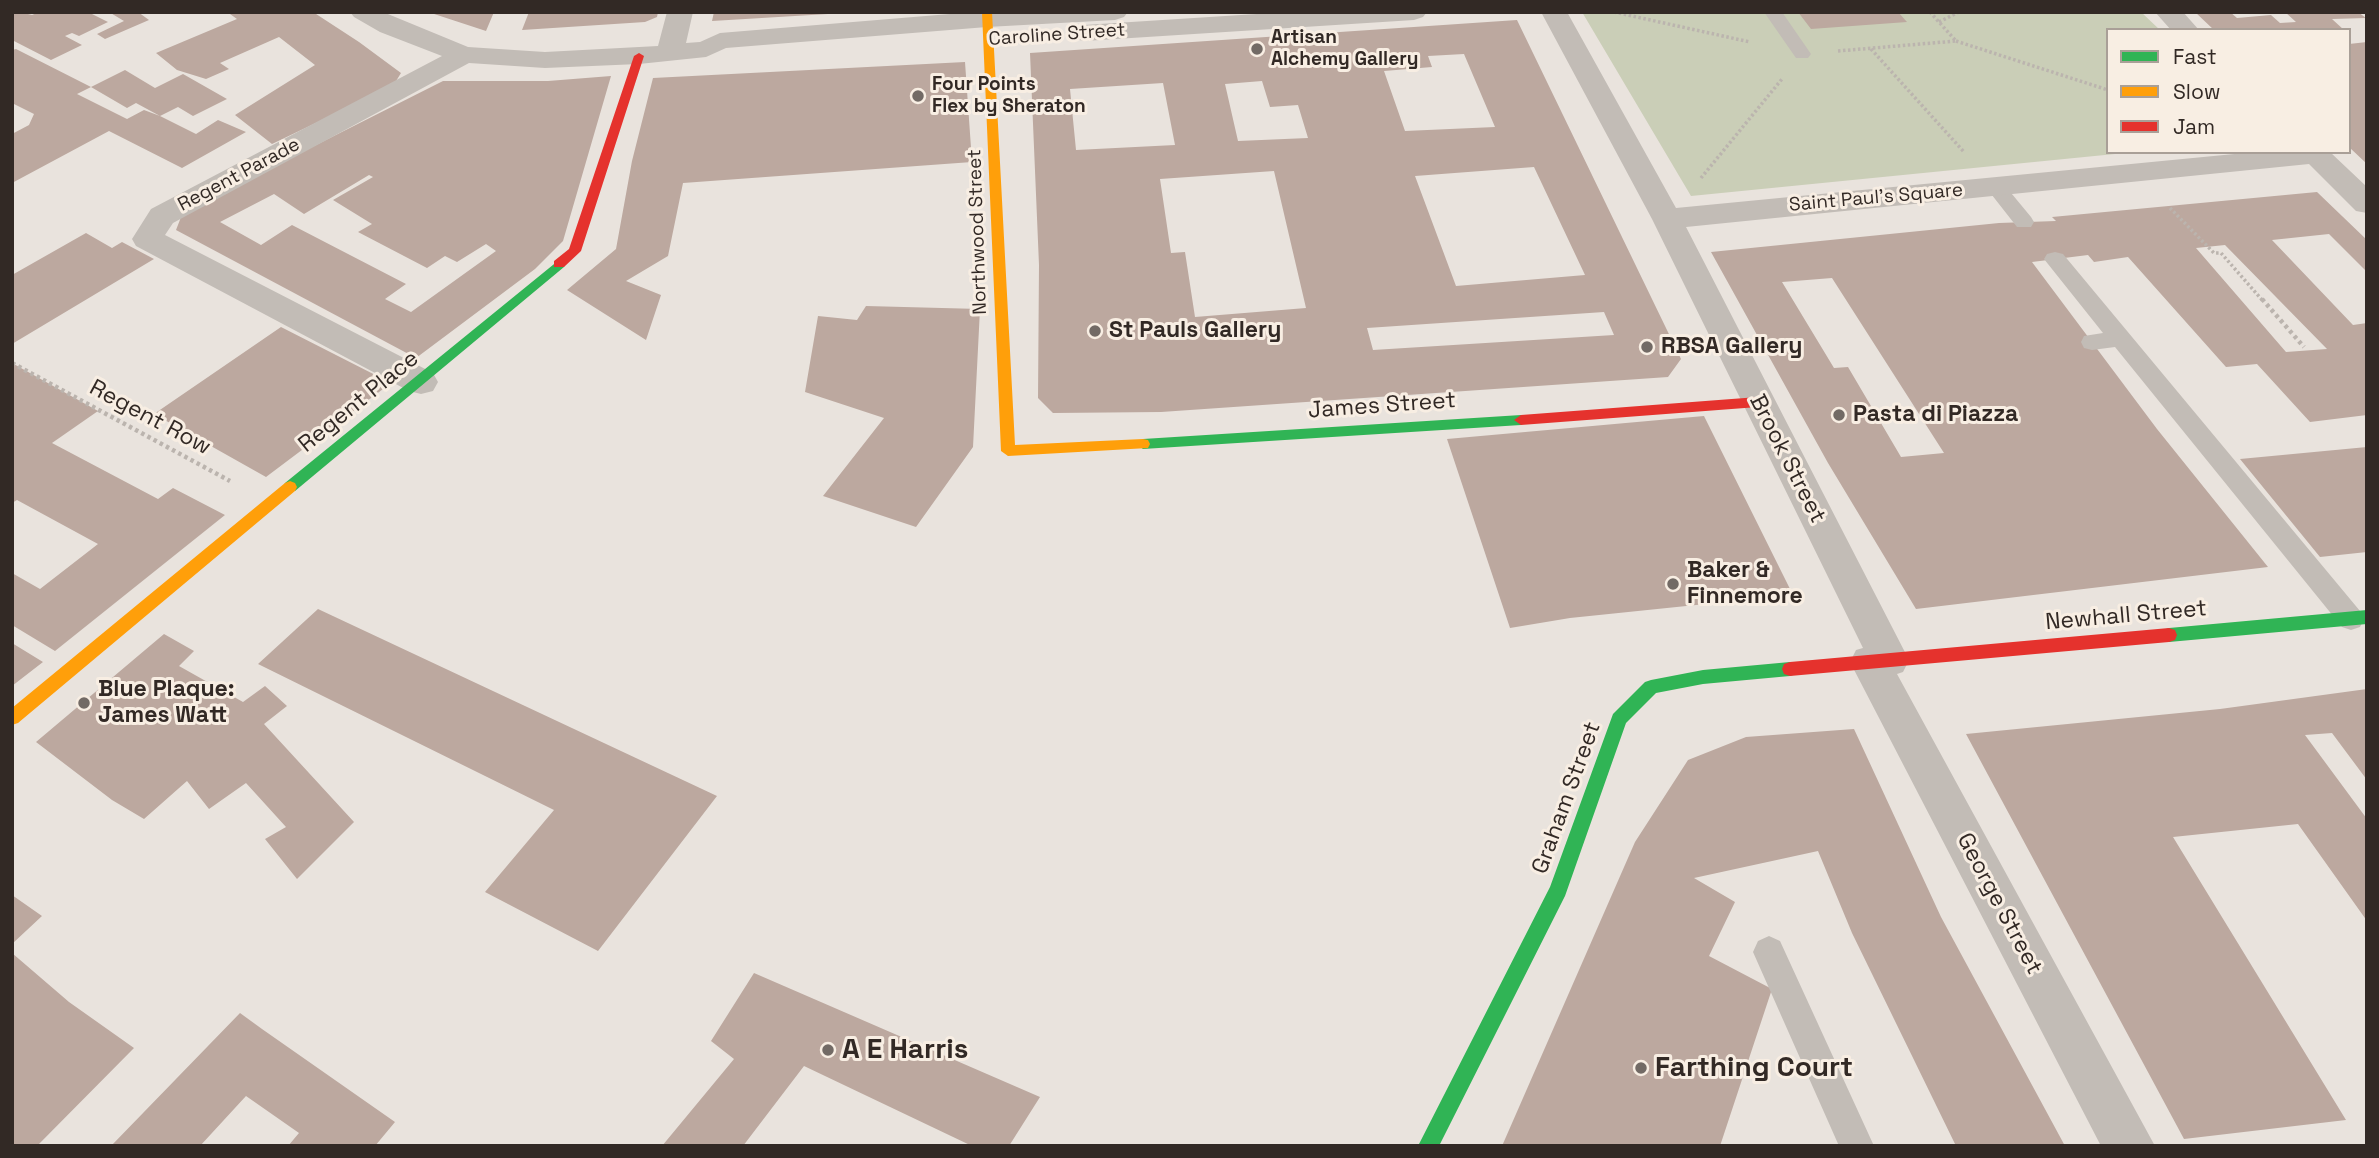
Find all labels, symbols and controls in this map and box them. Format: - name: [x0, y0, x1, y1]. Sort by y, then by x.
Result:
- street label: Caroline Street: [988, 19, 1126, 51]
- place label: Artisan Alchemy Gallery: [1271, 27, 1418, 71]
- legend: [2106, 28, 2351, 154]
- marker: Artisan Alchemy Gallery: [1249, 41, 1265, 57]
- text: Fast: [2173, 43, 2217, 70]
- place label: Four Points Flex by Sheraton: [932, 74, 1086, 118]
- text: Slow: [2173, 78, 2221, 105]
- marker: Four Points Flex by Sheraton: [910, 88, 926, 104]
- text: Jam: [2173, 113, 2215, 140]
- street label: Regent Parade: [174, 133, 304, 217]
- street label: Northwood Street: [964, 149, 992, 315]
- street label: Saint Paul's Square: [1788, 179, 1964, 217]
- place label: St Pauls Gallery: [1109, 317, 1281, 345]
- marker: St Pauls Gallery: [1087, 323, 1103, 339]
- place label: RBSA Gallery: [1661, 333, 1802, 361]
- marker: RBSA Gallery: [1639, 339, 1655, 355]
- street label: Regent Place: [293, 345, 425, 459]
- street label: Regent Row: [84, 374, 216, 462]
- street label: James Street: [1307, 387, 1457, 425]
- street label: Brook Street: [1743, 390, 1831, 528]
- place label: Pasta di Piazza: [1853, 401, 2018, 429]
- marker: Pasta di Piazza: [1831, 407, 1847, 423]
- place label: Baker & Finnemore: [1687, 557, 1803, 611]
- marker: Baker & Finnemore: [1665, 576, 1681, 592]
- street label: Newhall Street: [2044, 595, 2208, 637]
- place label: Blue Plaque: James Watt: [98, 676, 235, 730]
- marker: Blue Plaque: James Watt: [76, 695, 92, 711]
- street label: Graham Street: [1527, 718, 1607, 878]
- street label: George Street: [1950, 829, 2048, 979]
- place label: A E Harris: [842, 1033, 968, 1067]
- marker: A E Harris: [820, 1042, 836, 1058]
- place label: Farthing Court: [1655, 1051, 1853, 1085]
- marker: Farthing Court: [1633, 1060, 1649, 1076]

